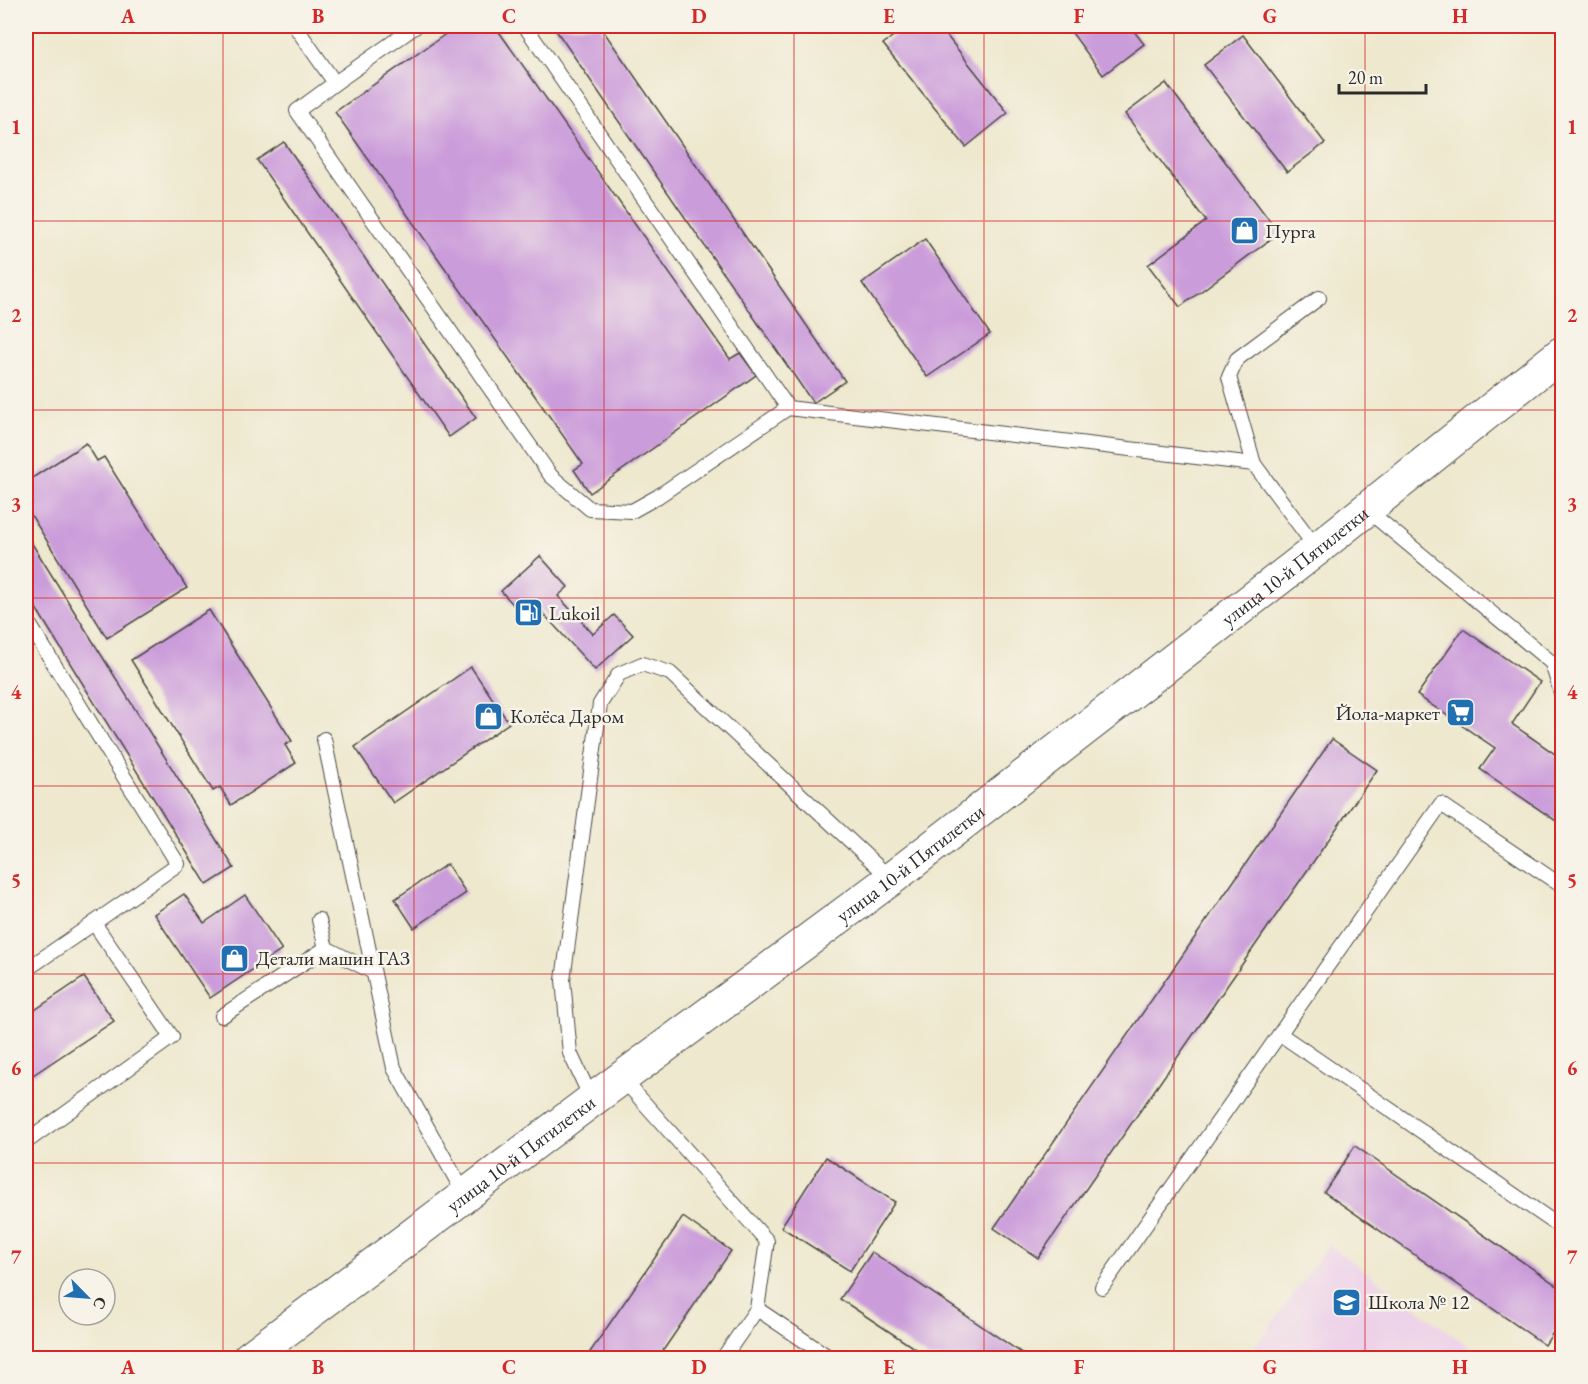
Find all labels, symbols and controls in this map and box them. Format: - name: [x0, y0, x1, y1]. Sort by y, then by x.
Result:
- text: A: [120, 3, 136, 29]
- text: B: [312, 3, 324, 29]
- text: C: [502, 3, 516, 29]
- text: D: [691, 3, 707, 29]
- text: E: [883, 3, 895, 29]
- text: F: [1074, 3, 1085, 29]
- text: G: [1263, 3, 1277, 29]
- text: H: [1452, 3, 1468, 29]
- scale bar: [1339, 57, 1426, 95]
- text: 20 m: [1348, 66, 1383, 89]
- text: 1: [11, 114, 21, 140]
- text: 1: [1567, 114, 1577, 140]
- shop icon: Пурга: [1228, 215, 1260, 247]
- place label: Пурга: [1265, 218, 1316, 244]
- text: 2: [11, 302, 22, 328]
- text: 2: [1567, 302, 1578, 328]
- text: 3: [11, 491, 21, 517]
- text: 3: [1567, 491, 1577, 517]
- street label: улица 10-й Пятилетки: [1216, 500, 1374, 631]
- fuel station icon: Lukoil: [512, 597, 544, 629]
- place label: Lukoil: [549, 600, 600, 626]
- text: 4: [11, 679, 22, 705]
- text: 4: [1567, 679, 1578, 705]
- supermarket icon: Йола-маркет: [1445, 697, 1477, 729]
- shop icon: Колёса Даром: [473, 700, 505, 732]
- place label: Йола-маркет: [1335, 700, 1440, 726]
- place label: Колёса Даром: [510, 703, 624, 729]
- street label: улица 10-й Пятилетки: [831, 798, 990, 928]
- text: 5: [11, 867, 21, 893]
- text: 5: [1567, 867, 1577, 893]
- shop icon: Детали машин ГАЗ: [219, 942, 251, 974]
- place label: Детали машин ГАЗ: [256, 945, 410, 971]
- text: 6: [11, 1055, 22, 1081]
- text: 6: [1567, 1055, 1578, 1081]
- street label: улица 10-й Пятилетки: [441, 1089, 601, 1218]
- text: 7: [11, 1244, 22, 1270]
- text: 7: [1567, 1244, 1578, 1270]
- north arrow: [57, 1267, 117, 1327]
- school or university icon: Школа № 12: [1331, 1286, 1363, 1318]
- place label: Школа № 12: [1368, 1289, 1470, 1315]
- text: С: [88, 1294, 112, 1313]
- text: A: [120, 1354, 136, 1380]
- text: B: [312, 1354, 324, 1380]
- text: C: [502, 1354, 516, 1380]
- text: D: [691, 1354, 707, 1380]
- text: E: [883, 1354, 895, 1380]
- text: F: [1074, 1354, 1085, 1380]
- text: G: [1263, 1354, 1277, 1380]
- text: H: [1452, 1354, 1468, 1380]

